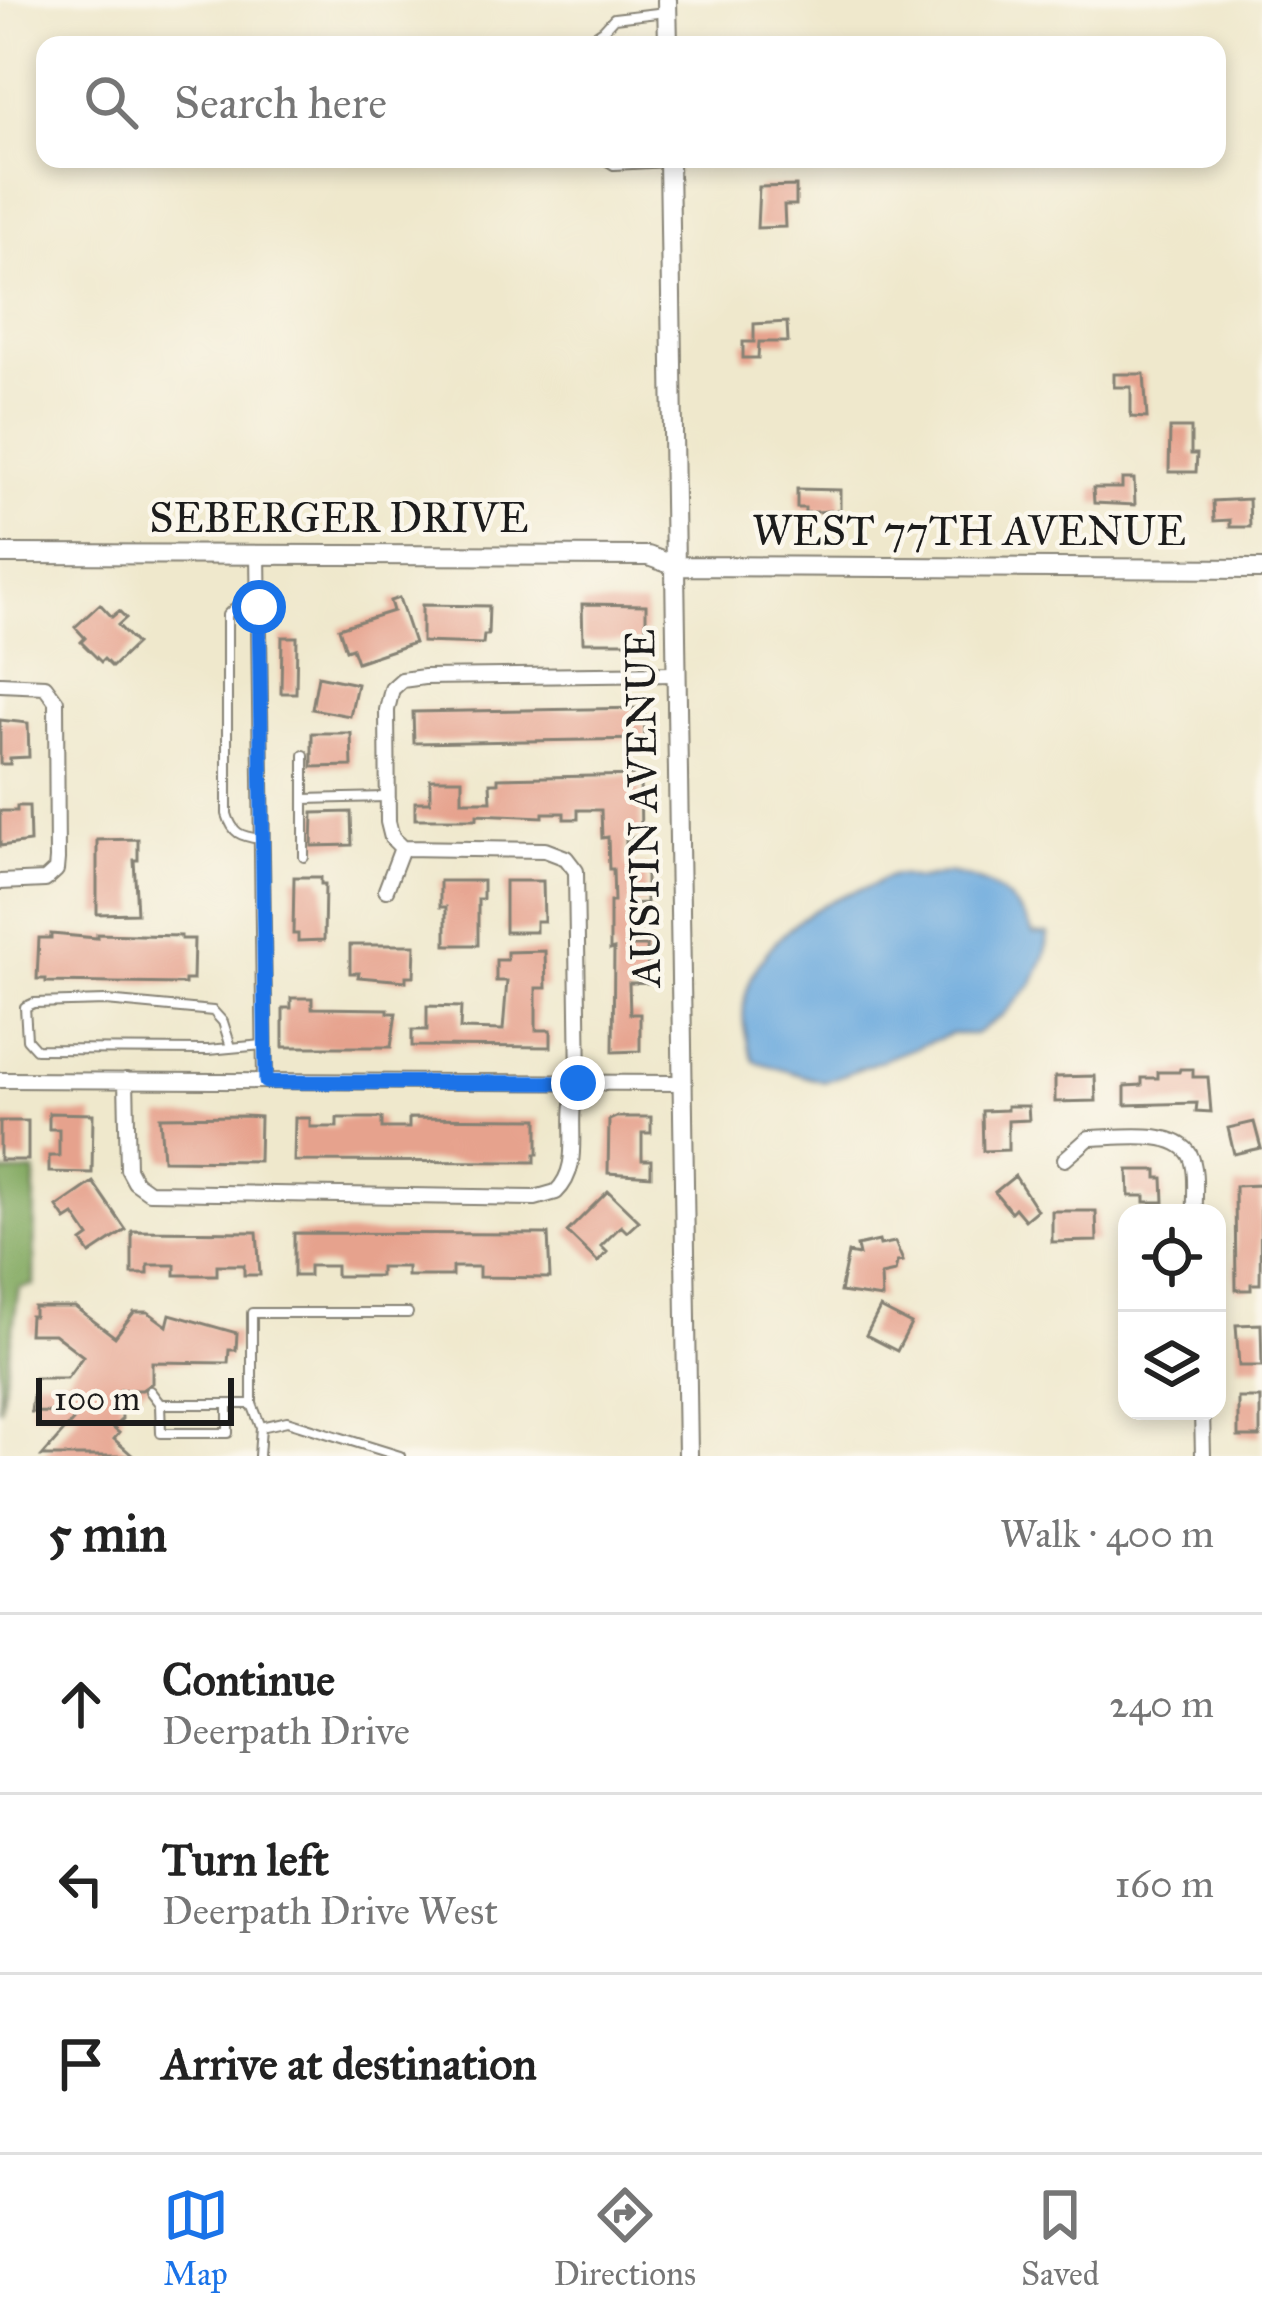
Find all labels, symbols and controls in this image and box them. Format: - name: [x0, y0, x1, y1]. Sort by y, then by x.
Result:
- search box: [36, 36, 1226, 168]
- icon: search: [78, 69, 144, 135]
- text: Search here: [174, 75, 387, 130]
- street label: SEBERGER DRIVE: [149, 492, 529, 544]
- street label: WEST 77TH AVENUE: [752, 505, 1186, 557]
- route start: [232, 580, 286, 634]
- street label: AUSTIN AVENUE: [614, 628, 672, 990]
- route end: [551, 1056, 605, 1110]
- map controls: [1118, 1204, 1226, 1420]
- button: locate: [1118, 1204, 1226, 1312]
- button: layers: [1118, 1312, 1226, 1420]
- scale bar: [36, 1372, 234, 1425]
- text: 100 m: [54, 1379, 140, 1419]
- text: 5 min: [48, 1503, 167, 1565]
- text: Walk · 400 m: [1000, 1510, 1214, 1558]
- text: Continue: [162, 1652, 335, 1707]
- icon: ahead: [48, 1671, 114, 1737]
- text: 240 m: [1109, 1680, 1214, 1728]
- text: Deerpath Drive: [162, 1707, 410, 1755]
- text: Turn left: [162, 1832, 329, 1887]
- icon: left: [48, 1851, 114, 1917]
- text: 160 m: [1115, 1860, 1214, 1908]
- text: Deerpath Drive West: [162, 1887, 498, 1935]
- icon: arrive: [48, 2031, 114, 2097]
- text: Arrive at destination: [162, 2036, 537, 2091]
- tab: Map: [163, 2182, 229, 2294]
- tab: Directions: [554, 2182, 696, 2294]
- tab: Saved: [1021, 2182, 1099, 2294]

